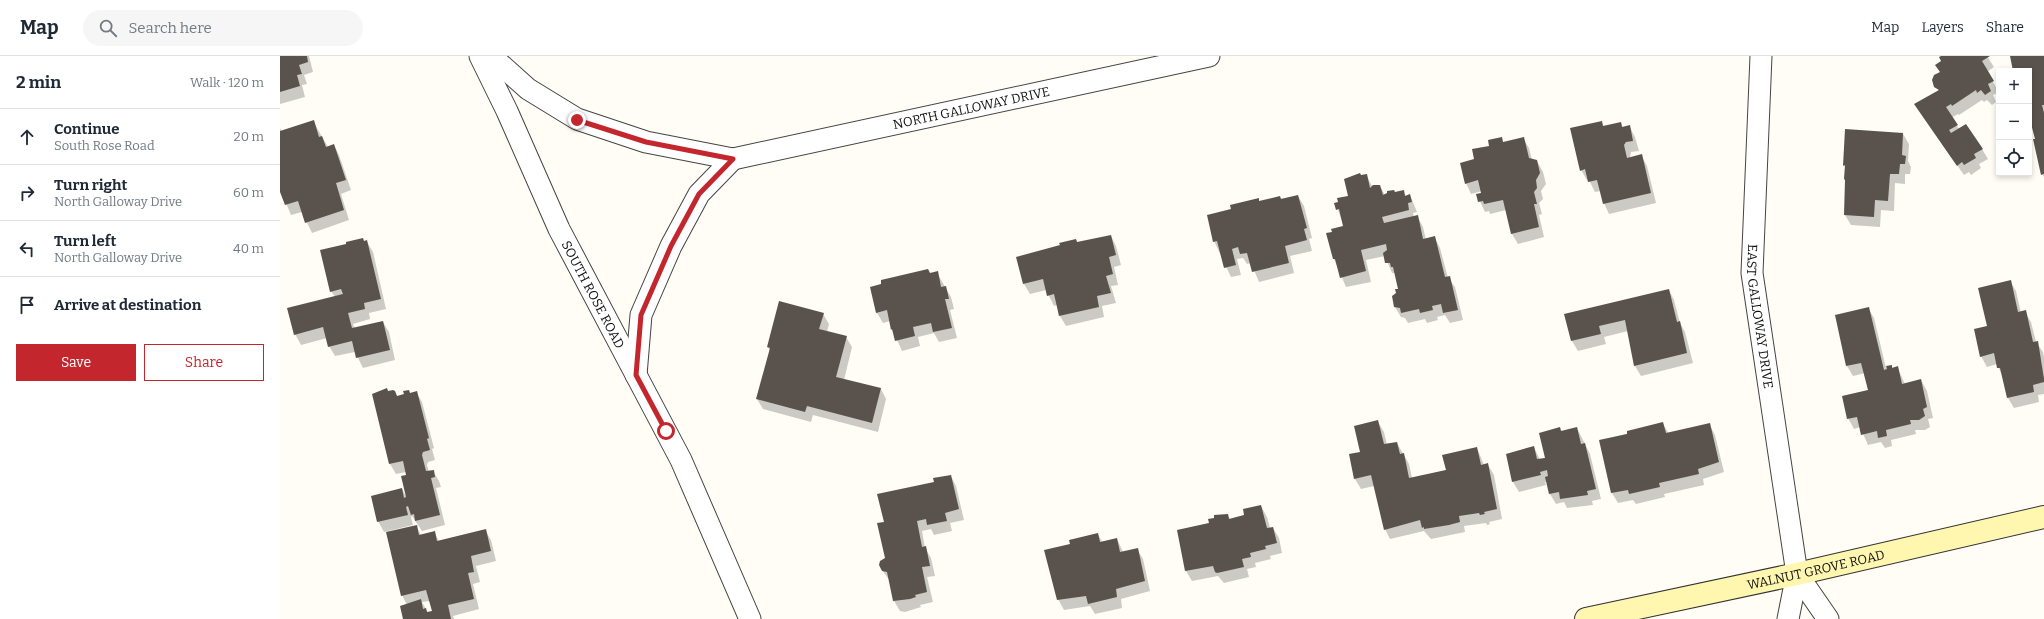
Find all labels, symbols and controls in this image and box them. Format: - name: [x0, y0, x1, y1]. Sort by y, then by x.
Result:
- search box: [83, 10, 363, 46]
- text: Map: [20, 16, 59, 39]
- icon: search: [97, 17, 119, 39]
- text: Search here: [129, 19, 212, 37]
- text: Map: [1871, 19, 1899, 36]
- text: Layers: [1921, 19, 1964, 36]
- text: Share: [1986, 19, 2024, 36]
- map controls: [1996, 68, 2032, 176]
- button: +: [1996, 68, 2032, 104]
- text: 2 min: [16, 72, 61, 93]
- text: Walk · 120 m: [190, 75, 264, 90]
- street label: NORTH GALLOWAY DRIVE: [891, 83, 1051, 132]
- button: −: [1996, 104, 2032, 140]
- route end: [568, 111, 586, 129]
- text: Continue: [54, 120, 120, 138]
- icon: ahead: [16, 126, 38, 148]
- text: 20 m: [234, 129, 264, 144]
- text: South Rose Road: [54, 138, 155, 153]
- button: locate: [1996, 140, 2032, 176]
- text: Turn right: [54, 176, 127, 194]
- icon: right: [16, 182, 38, 204]
- text: 60 m: [233, 185, 264, 200]
- text: North Galloway Drive: [54, 194, 182, 209]
- text: Turn left: [54, 232, 116, 250]
- icon: left: [16, 238, 38, 260]
- street label: SOUTH ROSE ROAD: [559, 238, 628, 351]
- text: 40 m: [233, 241, 264, 256]
- street label: EAST GALLOWAY DRIVE: [1744, 244, 1777, 390]
- text: North Galloway Drive: [54, 250, 182, 265]
- icon: arrive: [16, 294, 38, 316]
- text: Arrive at destination: [54, 296, 201, 314]
- button: Save: [16, 344, 136, 381]
- button: Share: [144, 344, 264, 381]
- route start: [657, 422, 675, 440]
- street label: WALNUT GROVE ROAD: [1746, 547, 1886, 592]

